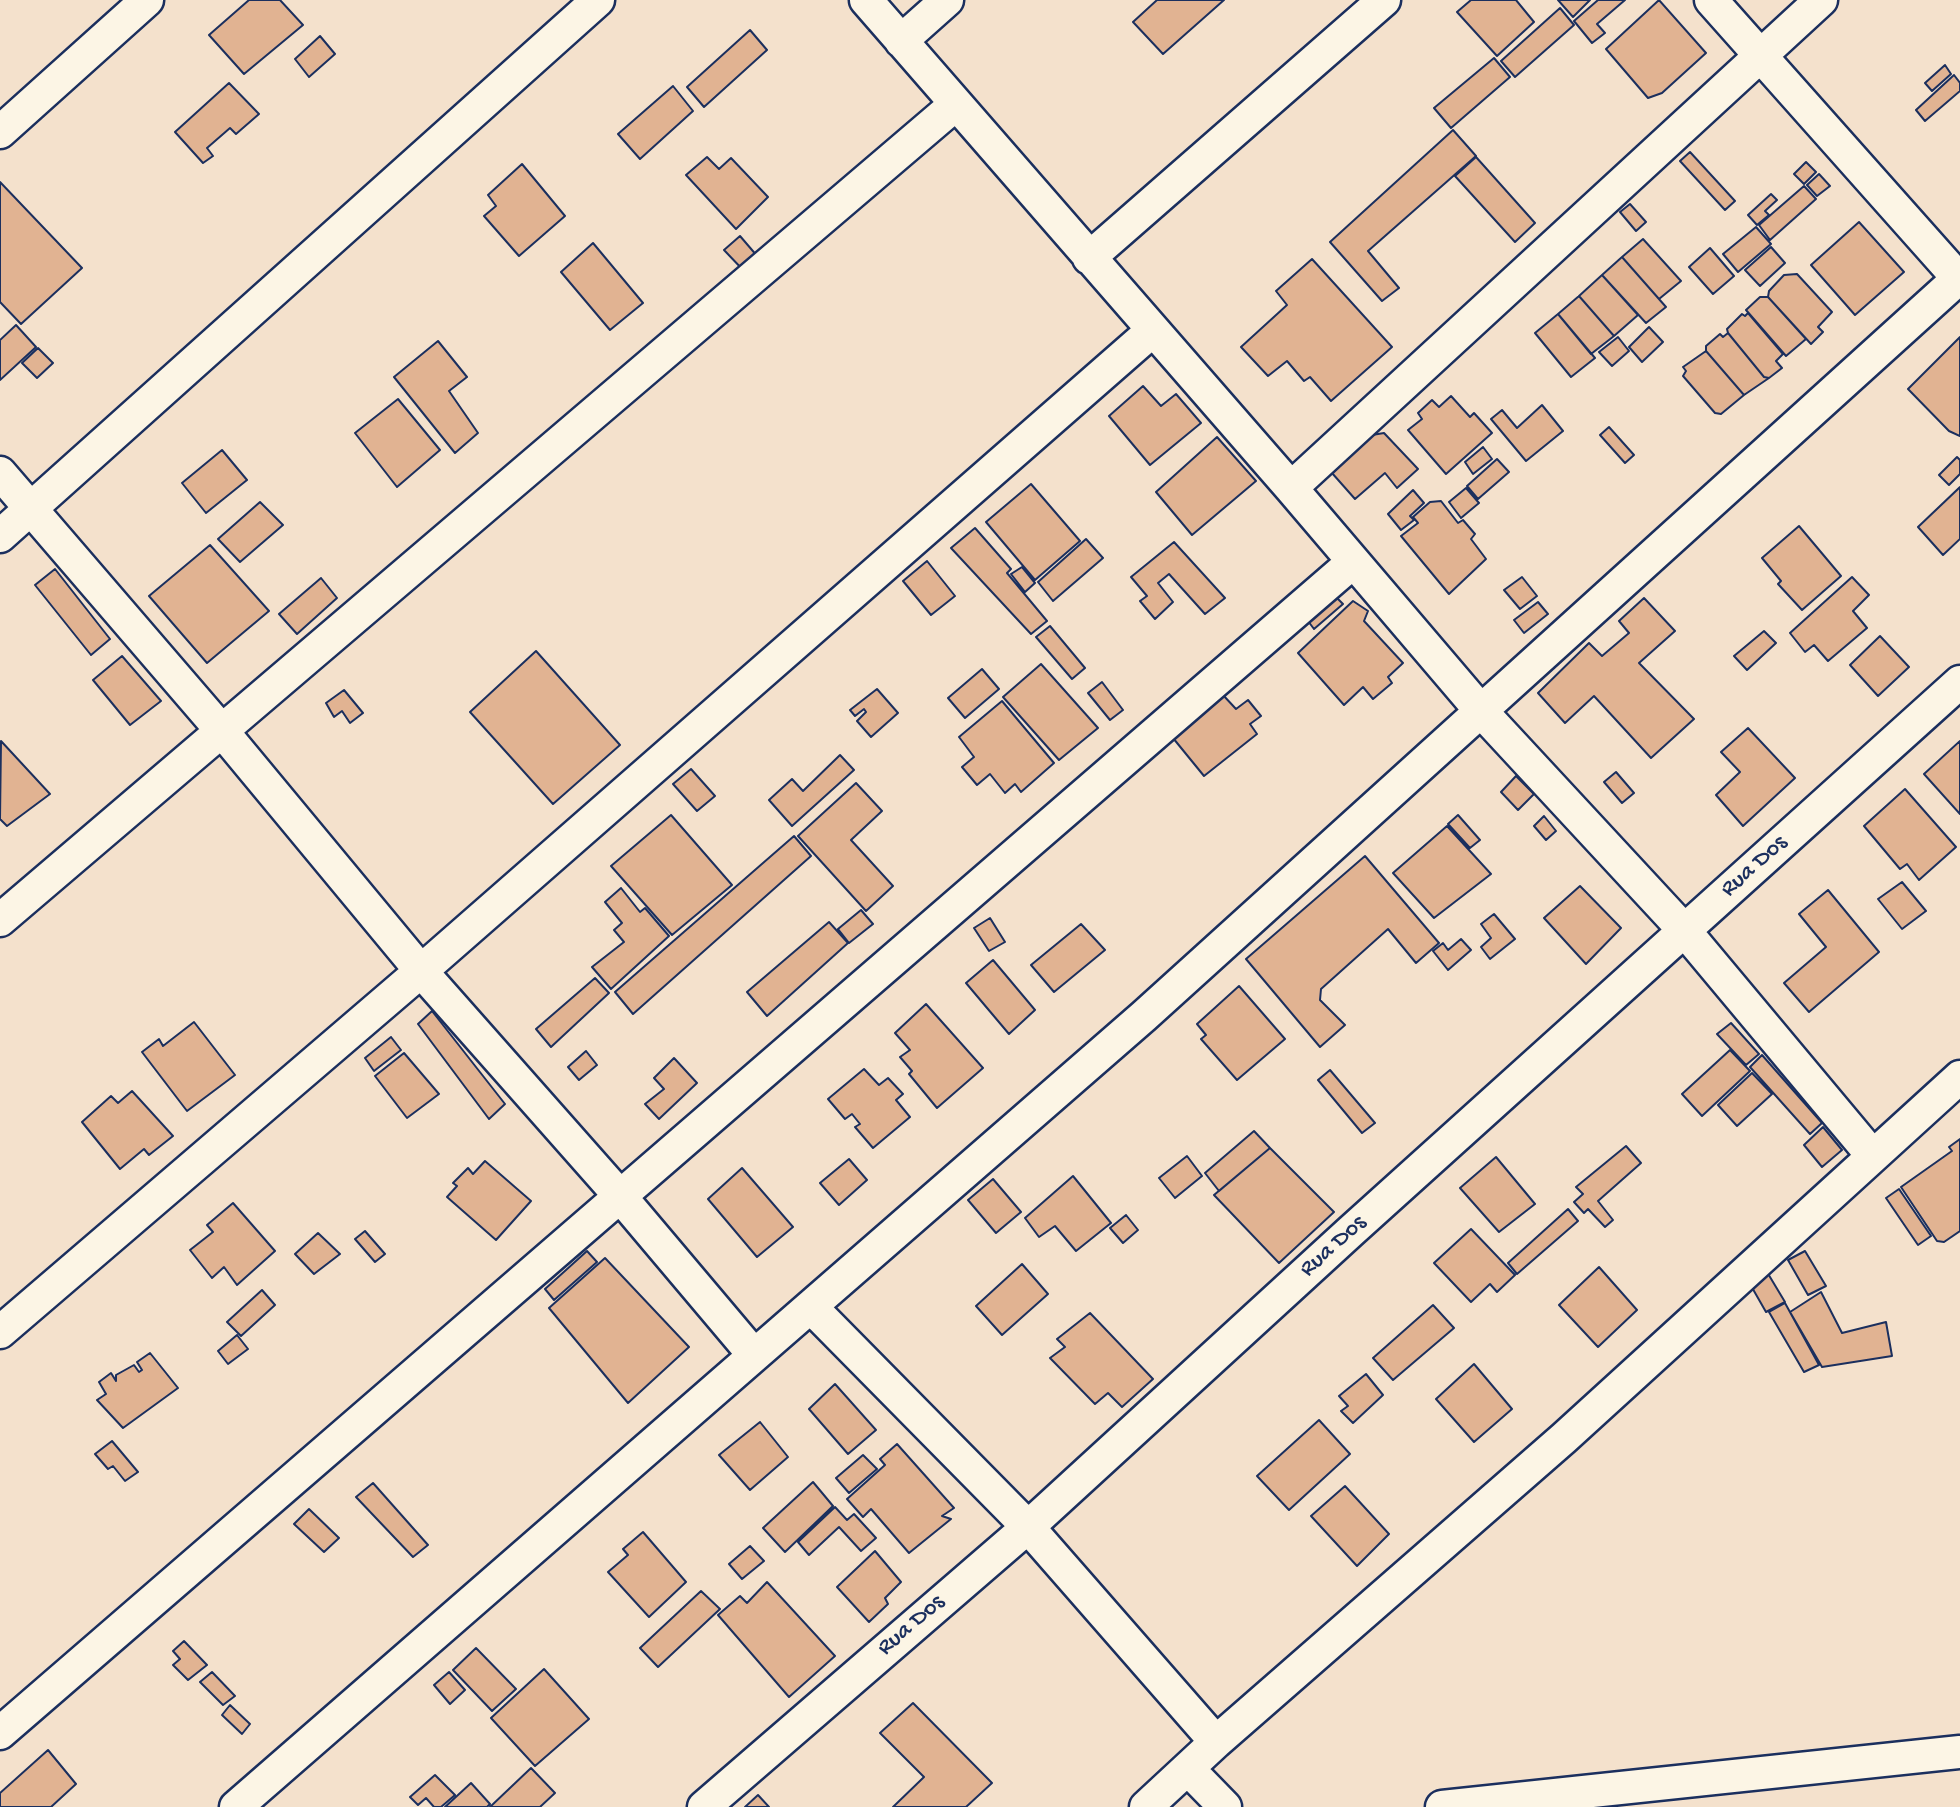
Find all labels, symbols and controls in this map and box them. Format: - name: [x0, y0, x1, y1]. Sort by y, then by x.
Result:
- street label: Rua Dos: [1716, 830, 1794, 904]
- street label: Rua Dos: [1295, 1210, 1373, 1284]
- street label: Rua Dos: [872, 1589, 952, 1663]

